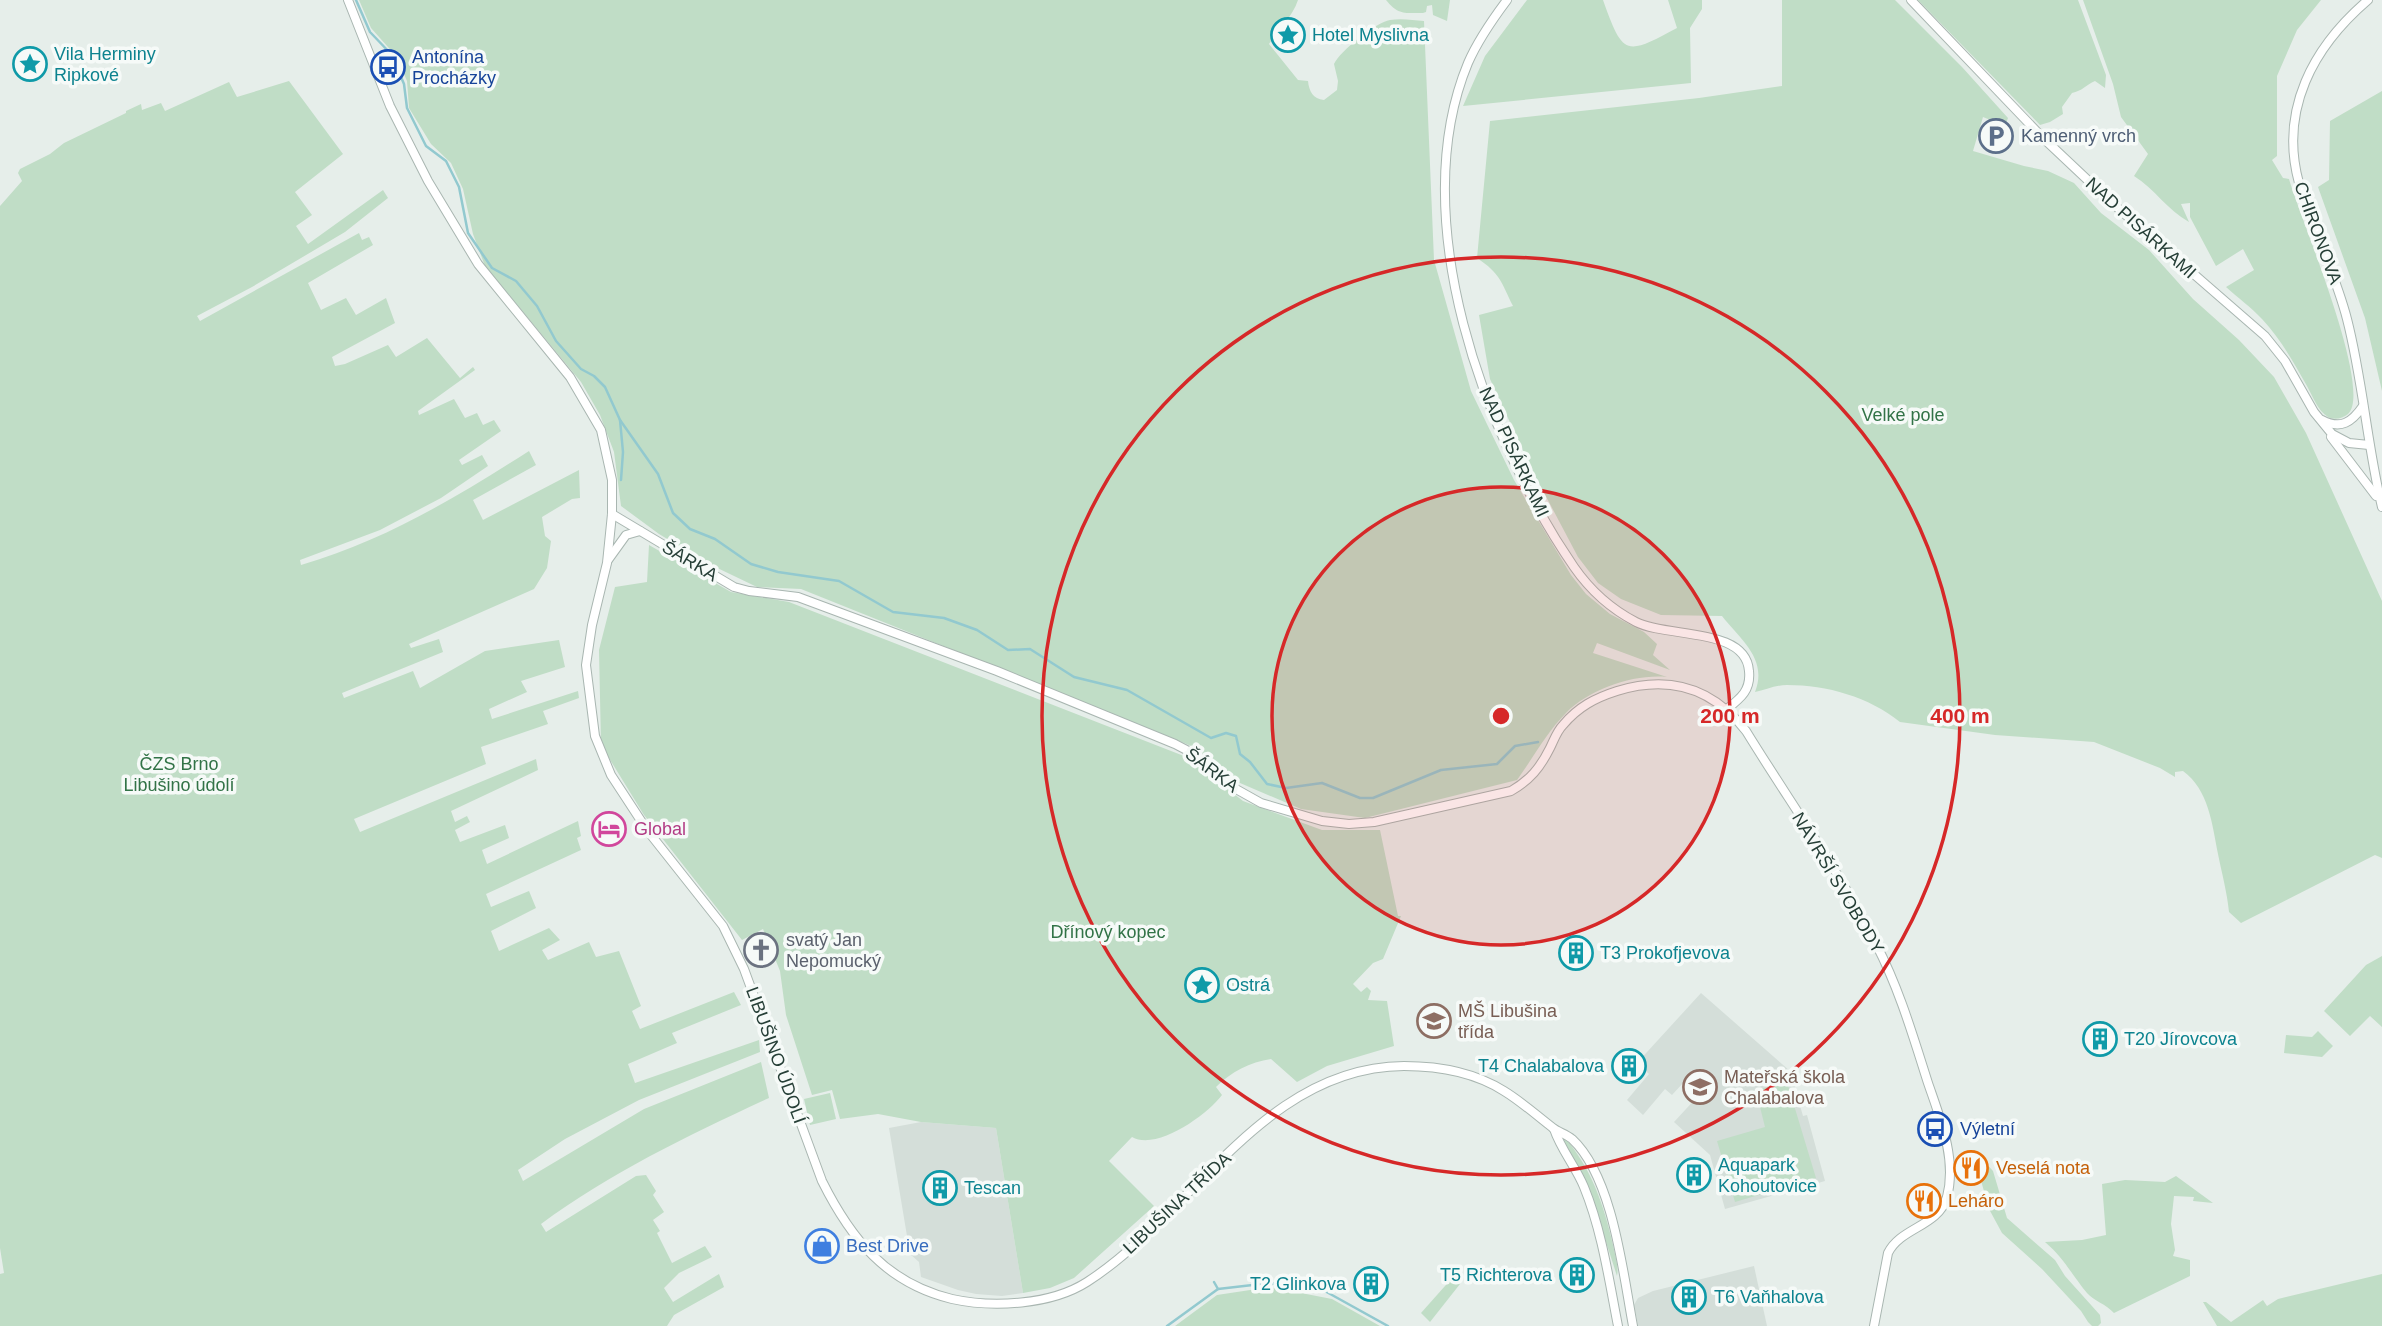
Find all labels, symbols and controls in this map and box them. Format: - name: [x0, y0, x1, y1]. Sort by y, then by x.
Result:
- place icon: Hotel Myslivna: [1269, 16, 1307, 54]
- place label: Hotel Myslivna: [1312, 25, 1430, 45]
- place label: Vila Herminy Ripkové: [54, 44, 156, 85]
- place icon: Vila Herminy Ripkové: [11, 45, 49, 83]
- place label: Antonína Procházky: [412, 47, 496, 88]
- bus stop icon: Antonína Procházky: [369, 48, 407, 86]
- parking icon: Kamenný vrch: [1977, 117, 2015, 155]
- place label: Kamenný vrch: [2021, 126, 2136, 146]
- street label: NAD PISÁRKAMI: [2082, 173, 2200, 283]
- street label: CHIRONOVA: [2290, 179, 2346, 287]
- street label: NAD PISÁRKAMI: [1475, 384, 1553, 520]
- park label: Velké pole: [1861, 405, 1945, 425]
- street label: ŠÁRKA: [659, 536, 722, 585]
- centre of rings: [1489, 704, 1513, 728]
- text: 200 m: [1700, 704, 1760, 727]
- text: 400 m: [1930, 704, 1990, 727]
- street label: ŠÁRKA: [1182, 743, 1243, 796]
- park label: ČZS Brno Libušino údolí: [123, 753, 235, 795]
- street label: NÁVRŠÍ SVOBODY: [1788, 808, 1889, 957]
- hotel icon: Global: [590, 810, 628, 848]
- place label: Global: [634, 819, 686, 839]
- park label: Dřínový kopec: [1050, 922, 1166, 942]
- place label: svatý Jan Nepomucký: [786, 930, 881, 971]
- church icon: svatý Jan Nepomucký: [742, 931, 780, 969]
- building icon: T3 Prokofjevova: [1557, 934, 1595, 972]
- place label: T3 Prokofjevova: [1600, 943, 1731, 963]
- place icon: Ostrá: [1183, 966, 1221, 1004]
- place label: Ostrá: [1226, 975, 1271, 995]
- street label: LIBUŠINO ÚDOLÍ: [742, 984, 811, 1126]
- place label: MŠ Libušina třída: [1458, 1000, 1558, 1042]
- school or university icon: MŠ Libušina třída: [1415, 1002, 1453, 1040]
- building icon: T20 Jírovcova: [2081, 1020, 2119, 1058]
- place label: T20 Jírovcova: [2124, 1029, 2238, 1049]
- building icon: T4 Chalabalova: [1610, 1047, 1648, 1085]
- place label: T4 Chalabalova: [1478, 1056, 1605, 1076]
- place label: Mateřská škola Chalabalova: [1724, 1067, 1846, 1108]
- school or university icon: Mateřská škola Chalabalova: [1681, 1068, 1719, 1106]
- bus stop icon: Výletní: [1916, 1110, 1954, 1148]
- place label: Výletní: [1960, 1119, 2015, 1139]
- street label: LIBUŠINA TŘÍDA: [1118, 1147, 1235, 1258]
- restaurant icon: Veselá nota: [1952, 1149, 1990, 1187]
- place label: Aquapark Kohoutovice: [1718, 1155, 1817, 1196]
- building icon: Aquapark Kohoutovice: [1675, 1156, 1713, 1194]
- place label: Veselá nota: [1996, 1158, 2091, 1178]
- building icon: Tescan: [921, 1169, 959, 1207]
- place label: Tescan: [964, 1178, 1021, 1198]
- restaurant icon: Leháro: [1905, 1182, 1943, 1220]
- place label: Leháro: [1948, 1191, 2004, 1211]
- shop icon: Best Drive: [803, 1227, 841, 1265]
- place label: Best Drive: [846, 1236, 929, 1256]
- building icon: T5 Richterova: [1558, 1256, 1596, 1294]
- building icon: T2 Glinkova: [1352, 1265, 1390, 1303]
- place label: T5 Richterova: [1440, 1265, 1553, 1285]
- place label: T2 Glinkova: [1250, 1274, 1347, 1294]
- building icon: T6 Vaňhalova: [1670, 1278, 1708, 1316]
- place label: T6 Vaňhalova: [1714, 1287, 1825, 1307]

